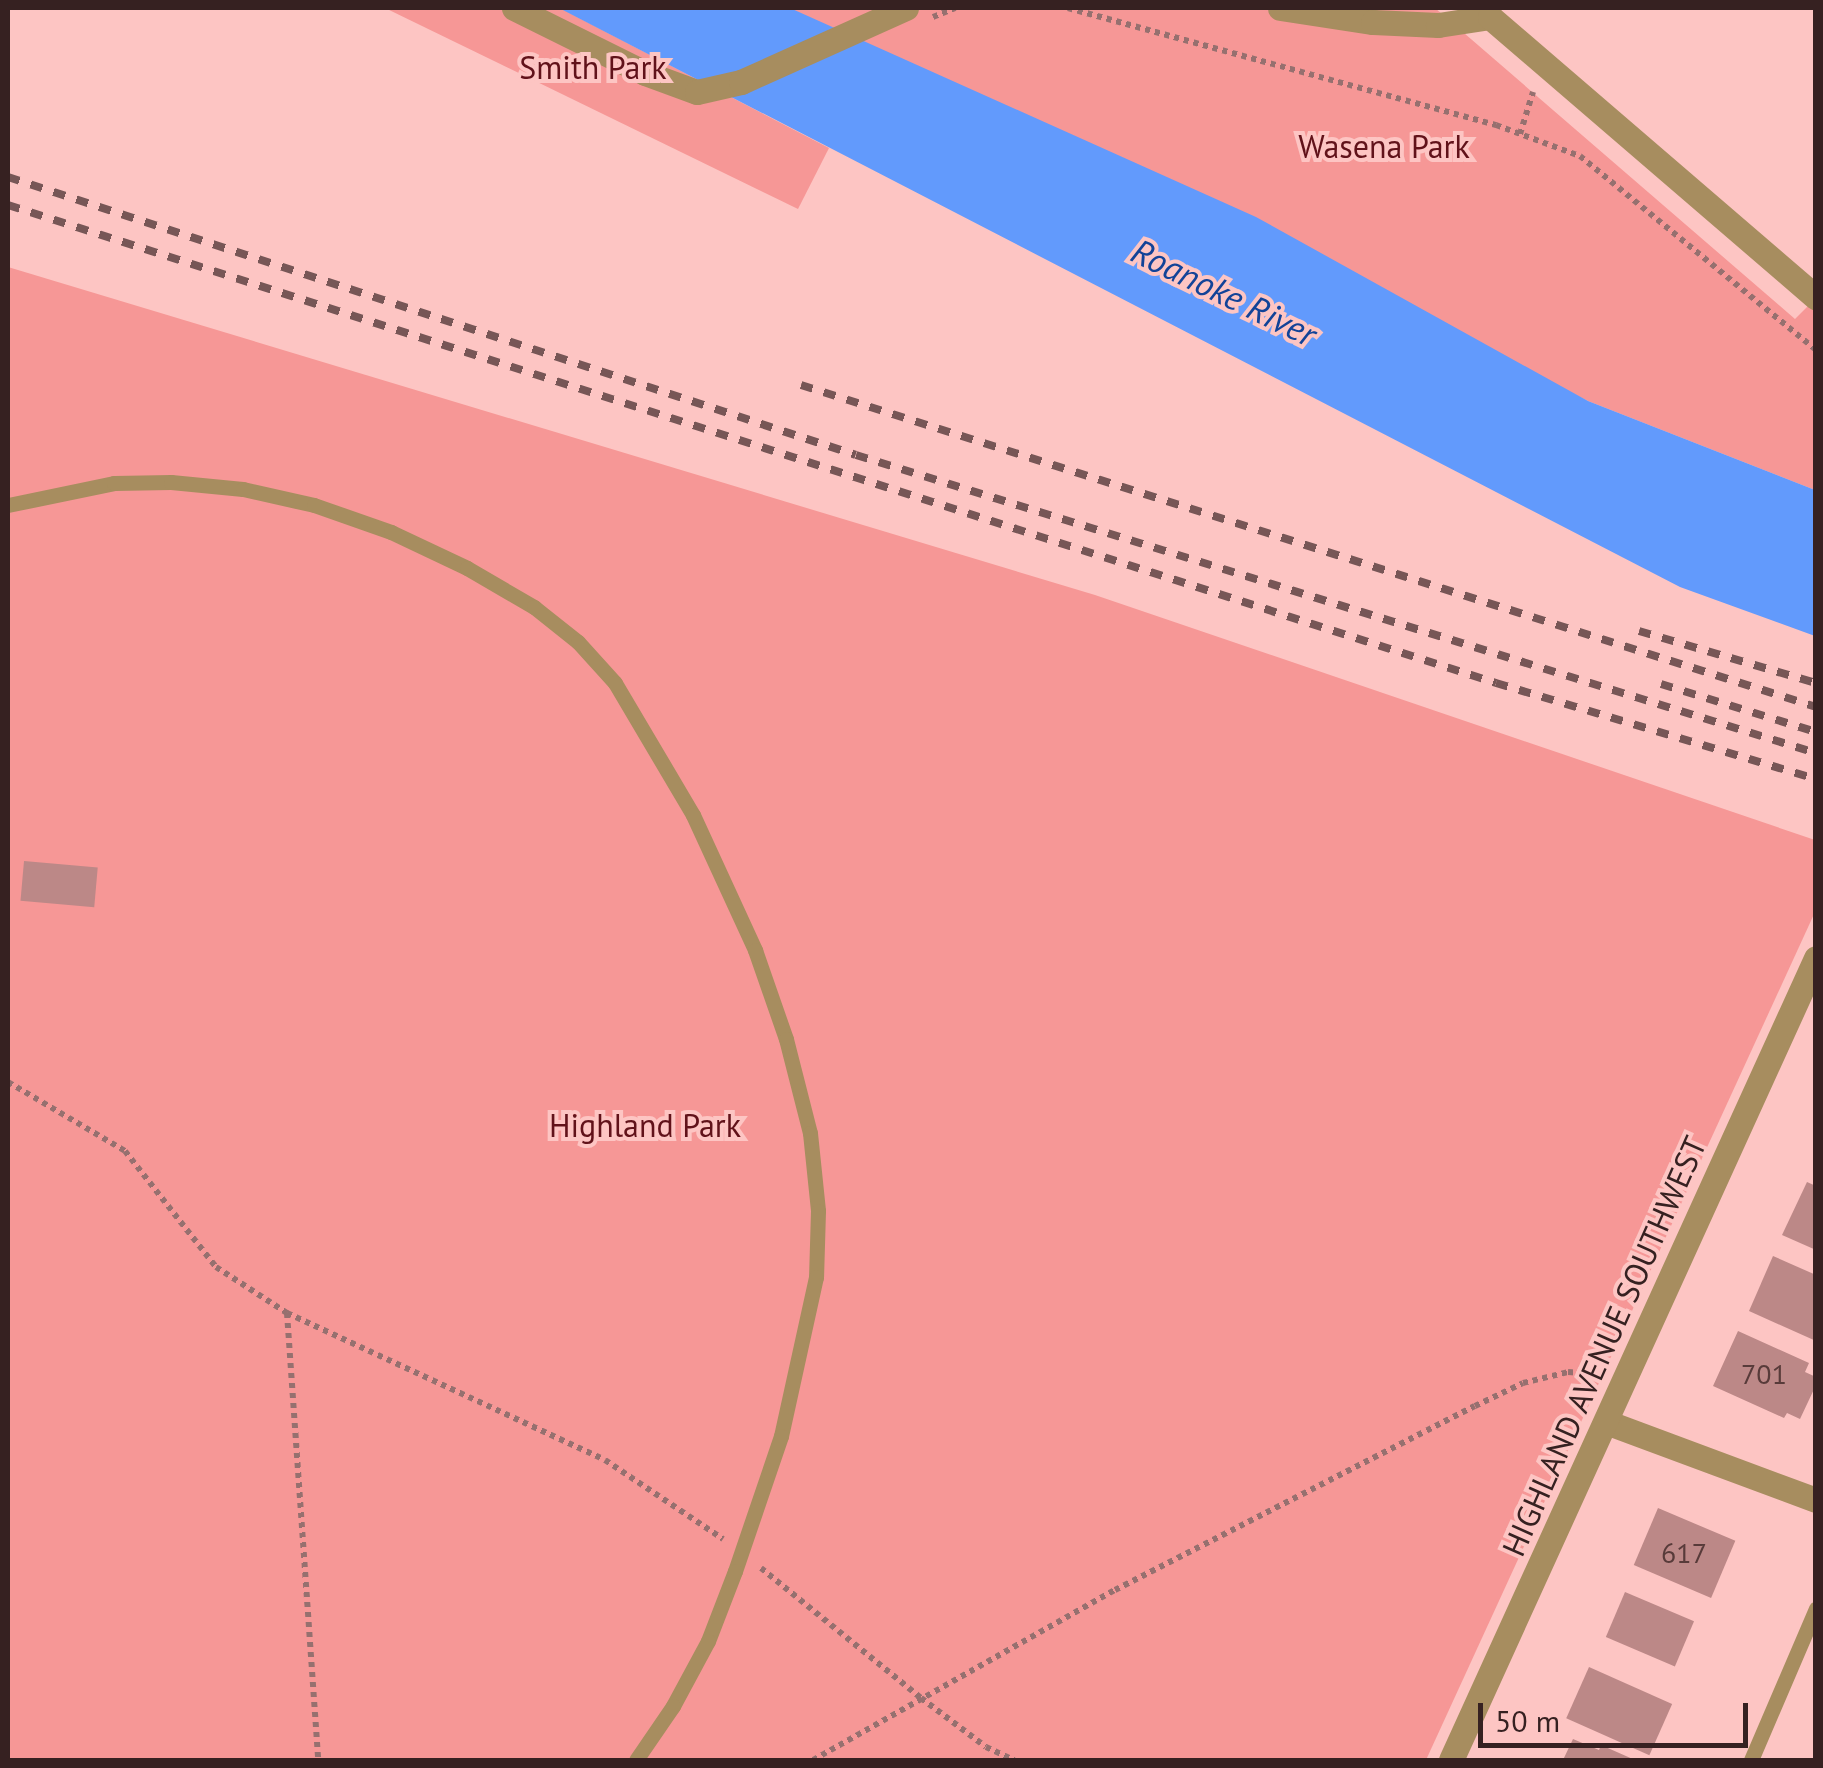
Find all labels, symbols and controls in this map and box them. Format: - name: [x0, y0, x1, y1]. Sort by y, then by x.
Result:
- park label: Smith Park: [519, 48, 667, 86]
- park label: Wasena Park: [1298, 127, 1470, 165]
- water label: Roanoke River: [1125, 229, 1323, 355]
- park label: Highland Park: [549, 1106, 741, 1144]
- street label: HIGHLAND AVENUE SOUTHWEST: [1494, 1130, 1714, 1562]
- house number: 701: [1741, 1357, 1787, 1391]
- house number: 617: [1661, 1536, 1707, 1570]
- scale bar: [1483, 1683, 1753, 1745]
- text: 50 m: [1495, 1701, 1560, 1740]

